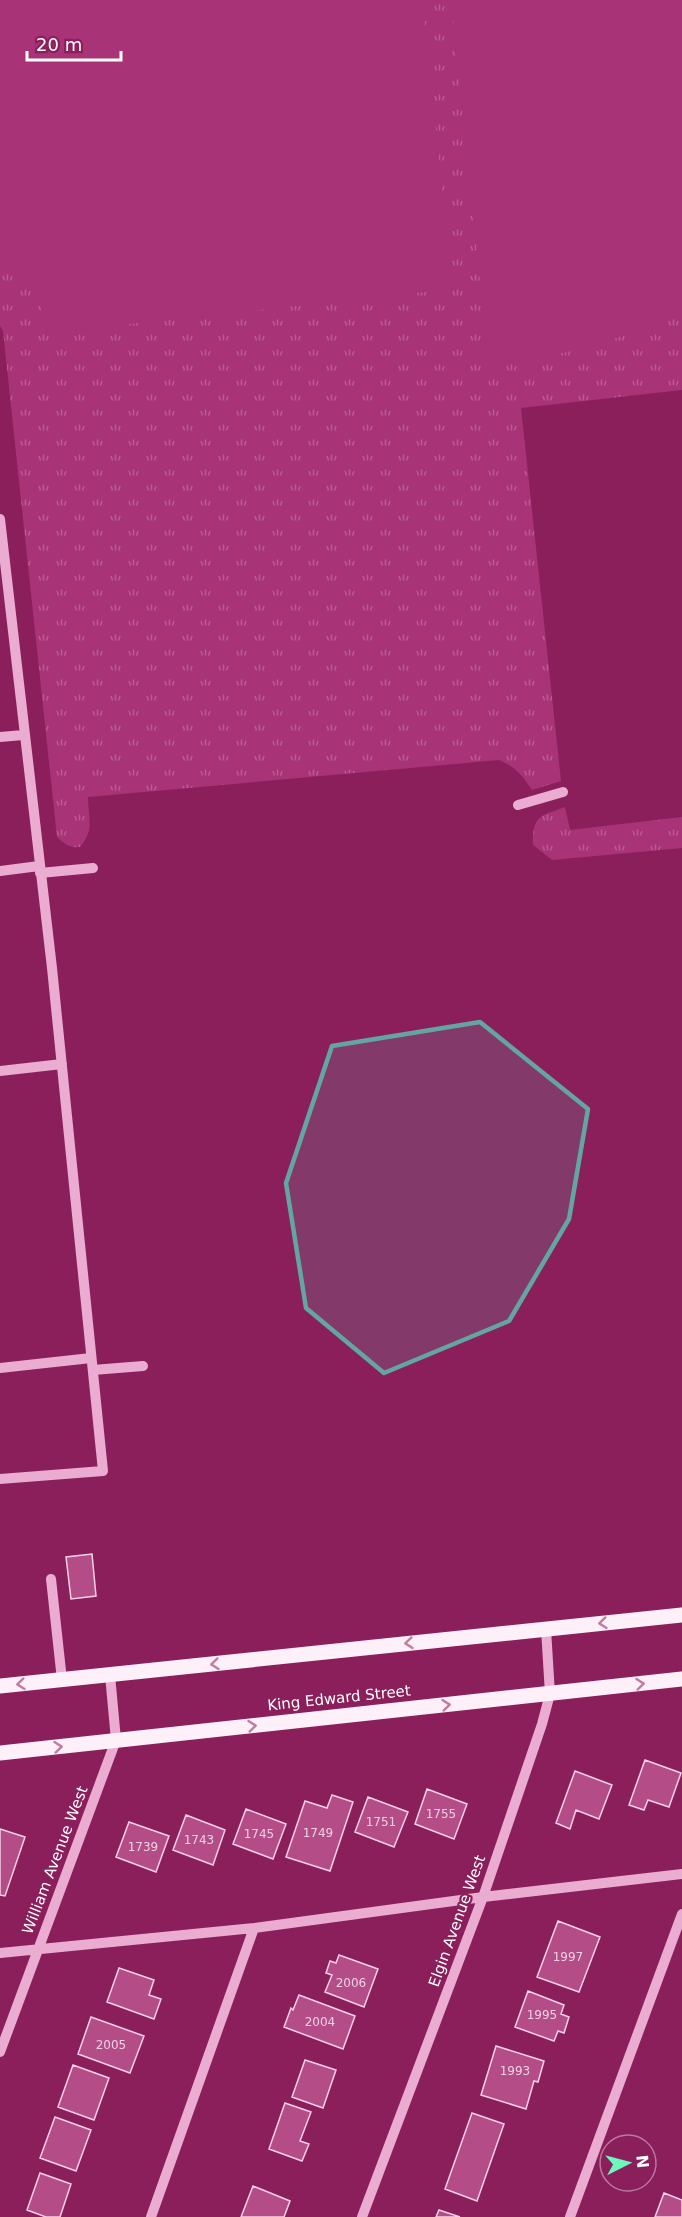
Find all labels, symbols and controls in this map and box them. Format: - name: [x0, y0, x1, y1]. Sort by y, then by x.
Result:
- scale bar: [27, 24, 122, 62]
- text: 20 m: [36, 34, 82, 55]
- one-way arrow: [598, 1616, 607, 1629]
- one-way arrow: [404, 1636, 414, 1649]
- one-way arrow: [210, 1657, 220, 1669]
- one-way arrow: [17, 1677, 26, 1690]
- one-way arrow: [635, 1678, 644, 1691]
- street label: King Edward Street: [266, 1682, 412, 1714]
- one-way arrow: [441, 1699, 450, 1712]
- one-way arrow: [247, 1720, 257, 1733]
- one-way arrow: [54, 1741, 63, 1753]
- street label: William Avenue West: [18, 1783, 92, 1937]
- house number: 1755: [426, 1807, 456, 1821]
- house number: 1751: [366, 1815, 396, 1829]
- house number: 1749: [303, 1826, 333, 1840]
- house number: 1745: [244, 1827, 274, 1841]
- house number: 1743: [184, 1833, 214, 1847]
- house number: 1739: [128, 1840, 158, 1854]
- street label: Elgin Avenue West: [425, 1853, 489, 1989]
- house number: 1997: [553, 1950, 583, 1964]
- house number: 2006: [336, 1976, 366, 1990]
- house number: 1995: [527, 2008, 557, 2022]
- house number: 2004: [305, 2015, 335, 2029]
- house number: 2005: [96, 2038, 126, 2052]
- house number: 1993: [500, 2064, 530, 2078]
- north arrow: [598, 2133, 658, 2193]
- text: N: [632, 2154, 653, 2169]

